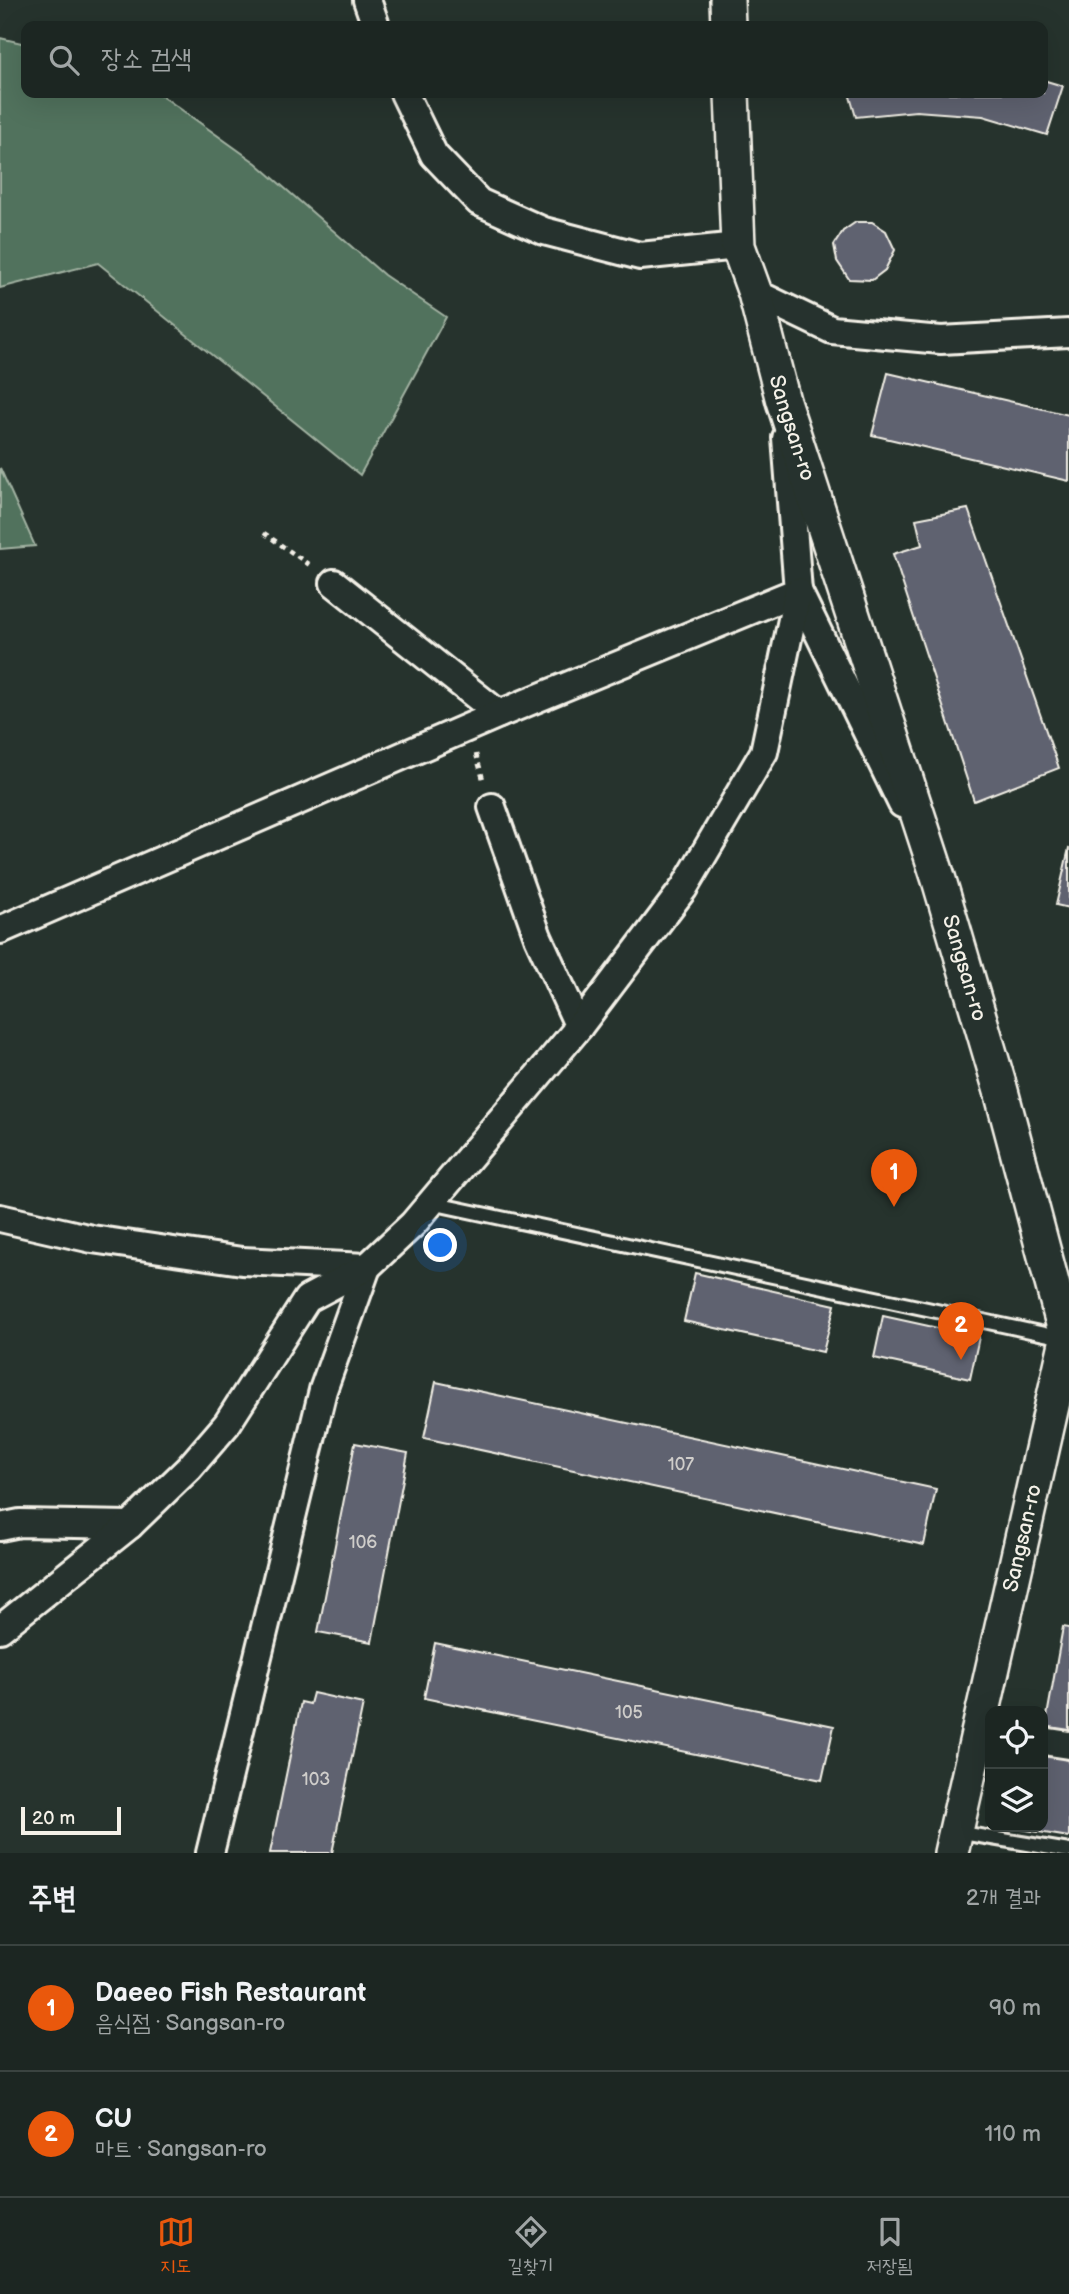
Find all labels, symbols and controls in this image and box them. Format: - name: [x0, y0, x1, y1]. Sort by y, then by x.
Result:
- search box: [21, 21, 1048, 98]
- icon: search: [45, 41, 83, 79]
- text: 장소 검색: [101, 44, 192, 75]
- street label: Sangsan-ro: [764, 372, 820, 484]
- street label: Sangsan-ro: [937, 912, 992, 1024]
- pin: 1: [871, 1149, 917, 1207]
- your location: [423, 1228, 457, 1262]
- pin: 2: [938, 1302, 984, 1360]
- house number: 107: [668, 1454, 694, 1475]
- street label: Sangsan-ro: [998, 1482, 1047, 1594]
- house number: 106: [349, 1532, 377, 1553]
- house number: 105: [615, 1702, 643, 1723]
- map controls: [985, 1706, 1048, 1832]
- button: locate: [985, 1706, 1048, 1769]
- house number: 103: [302, 1769, 330, 1790]
- button: layers: [985, 1769, 1048, 1832]
- scale bar: [21, 1804, 121, 1836]
- text: 20 m: [32, 1807, 75, 1830]
- text: 주변: [28, 1881, 76, 1917]
- text: 2개 결과: [966, 1884, 1041, 1912]
- text: Daeeo Fish Restaurant: [95, 1978, 366, 2009]
- text: 1: [46, 1994, 56, 2022]
- text: 90 m: [989, 1994, 1041, 2022]
- text: 음식점 · Sangsan-ro: [95, 2009, 285, 2037]
- text: CU: [95, 2104, 132, 2135]
- text: 2: [44, 2120, 58, 2148]
- text: 110 m: [984, 2120, 1041, 2148]
- text: 마트 · Sangsan-ro: [95, 2135, 267, 2163]
- tab: 지도: [157, 2213, 195, 2279]
- tab: 길찾기: [508, 2213, 553, 2279]
- tab: 저장됨: [867, 2213, 912, 2279]

